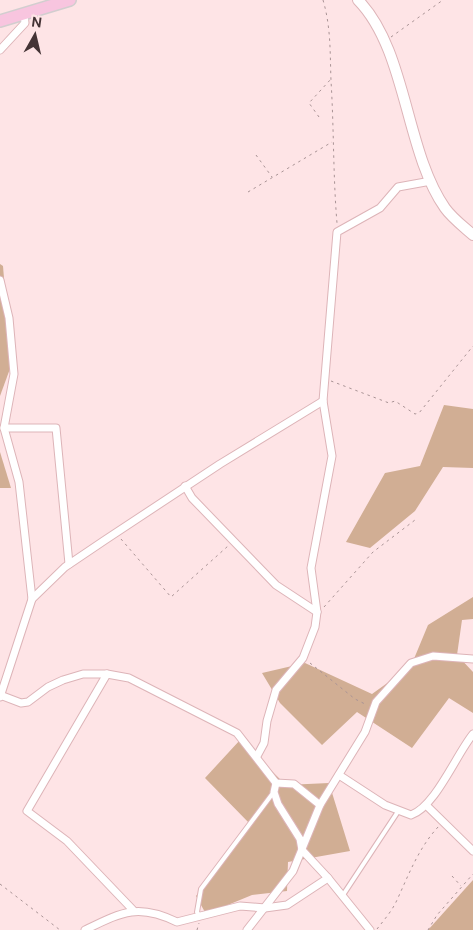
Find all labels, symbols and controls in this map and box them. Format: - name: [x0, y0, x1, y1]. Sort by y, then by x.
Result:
- north arrow: [10, 10, 60, 60]
- text: N: [30, 13, 43, 32]

